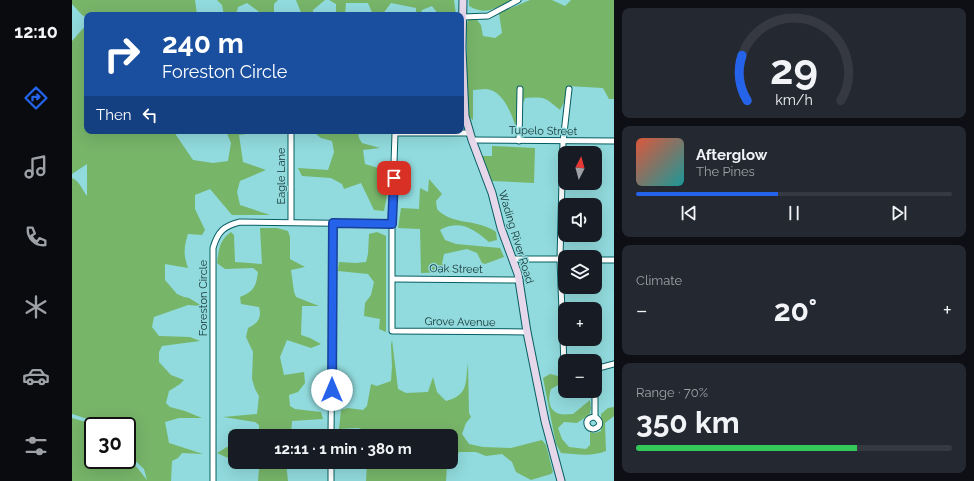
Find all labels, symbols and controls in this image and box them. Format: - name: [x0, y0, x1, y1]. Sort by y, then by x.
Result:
- text: 12:10: [14, 21, 58, 42]
- text: 240 m: [162, 27, 244, 60]
- icon: right: [96, 28, 148, 80]
- text: 29: [770, 45, 818, 94]
- text: Foreston Circle: [162, 61, 287, 82]
- icon: directions: [22, 84, 50, 112]
- text: km/h: [775, 92, 813, 108]
- icon: left: [139, 104, 161, 126]
- text: Then: [96, 106, 131, 124]
- street label: Tupelo Street: [509, 124, 578, 138]
- north arrow: [558, 146, 602, 190]
- map controls: [558, 146, 602, 398]
- text: Afterglow: [696, 146, 767, 164]
- street label: Eagle Lane: [275, 147, 288, 205]
- icon: music: [22, 153, 50, 181]
- pin: [377, 161, 411, 195]
- text: The Pines: [696, 164, 755, 179]
- icon: arrive: [383, 167, 405, 189]
- street label: Wading River Road: [496, 189, 536, 285]
- button: sound: [558, 198, 602, 242]
- icon: previous: [678, 202, 700, 224]
- icon: pause: [783, 202, 805, 224]
- icon: next: [888, 202, 910, 224]
- icon: phone: [22, 223, 50, 251]
- button: layers: [558, 250, 602, 294]
- street label: Foreston Circle: [197, 259, 210, 336]
- street label: Oak Street: [429, 262, 483, 276]
- text: Climate: [636, 273, 682, 288]
- icon: climate: [22, 293, 50, 321]
- text: 20°: [774, 293, 817, 328]
- text: −: [636, 297, 648, 323]
- text: +: [943, 297, 952, 323]
- button: +: [558, 302, 602, 346]
- street label: Grove Avenue: [424, 315, 496, 329]
- button: −: [558, 354, 602, 398]
- icon: car: [22, 362, 50, 390]
- position arrow: [311, 369, 353, 411]
- text: Range · 70%: [636, 385, 708, 400]
- text: 350 km: [636, 405, 740, 440]
- speed limit sign: 30: [84, 417, 136, 469]
- icon: filters: [22, 432, 50, 460]
- text: 12:11 · 1 min · 380 m: [274, 440, 412, 458]

